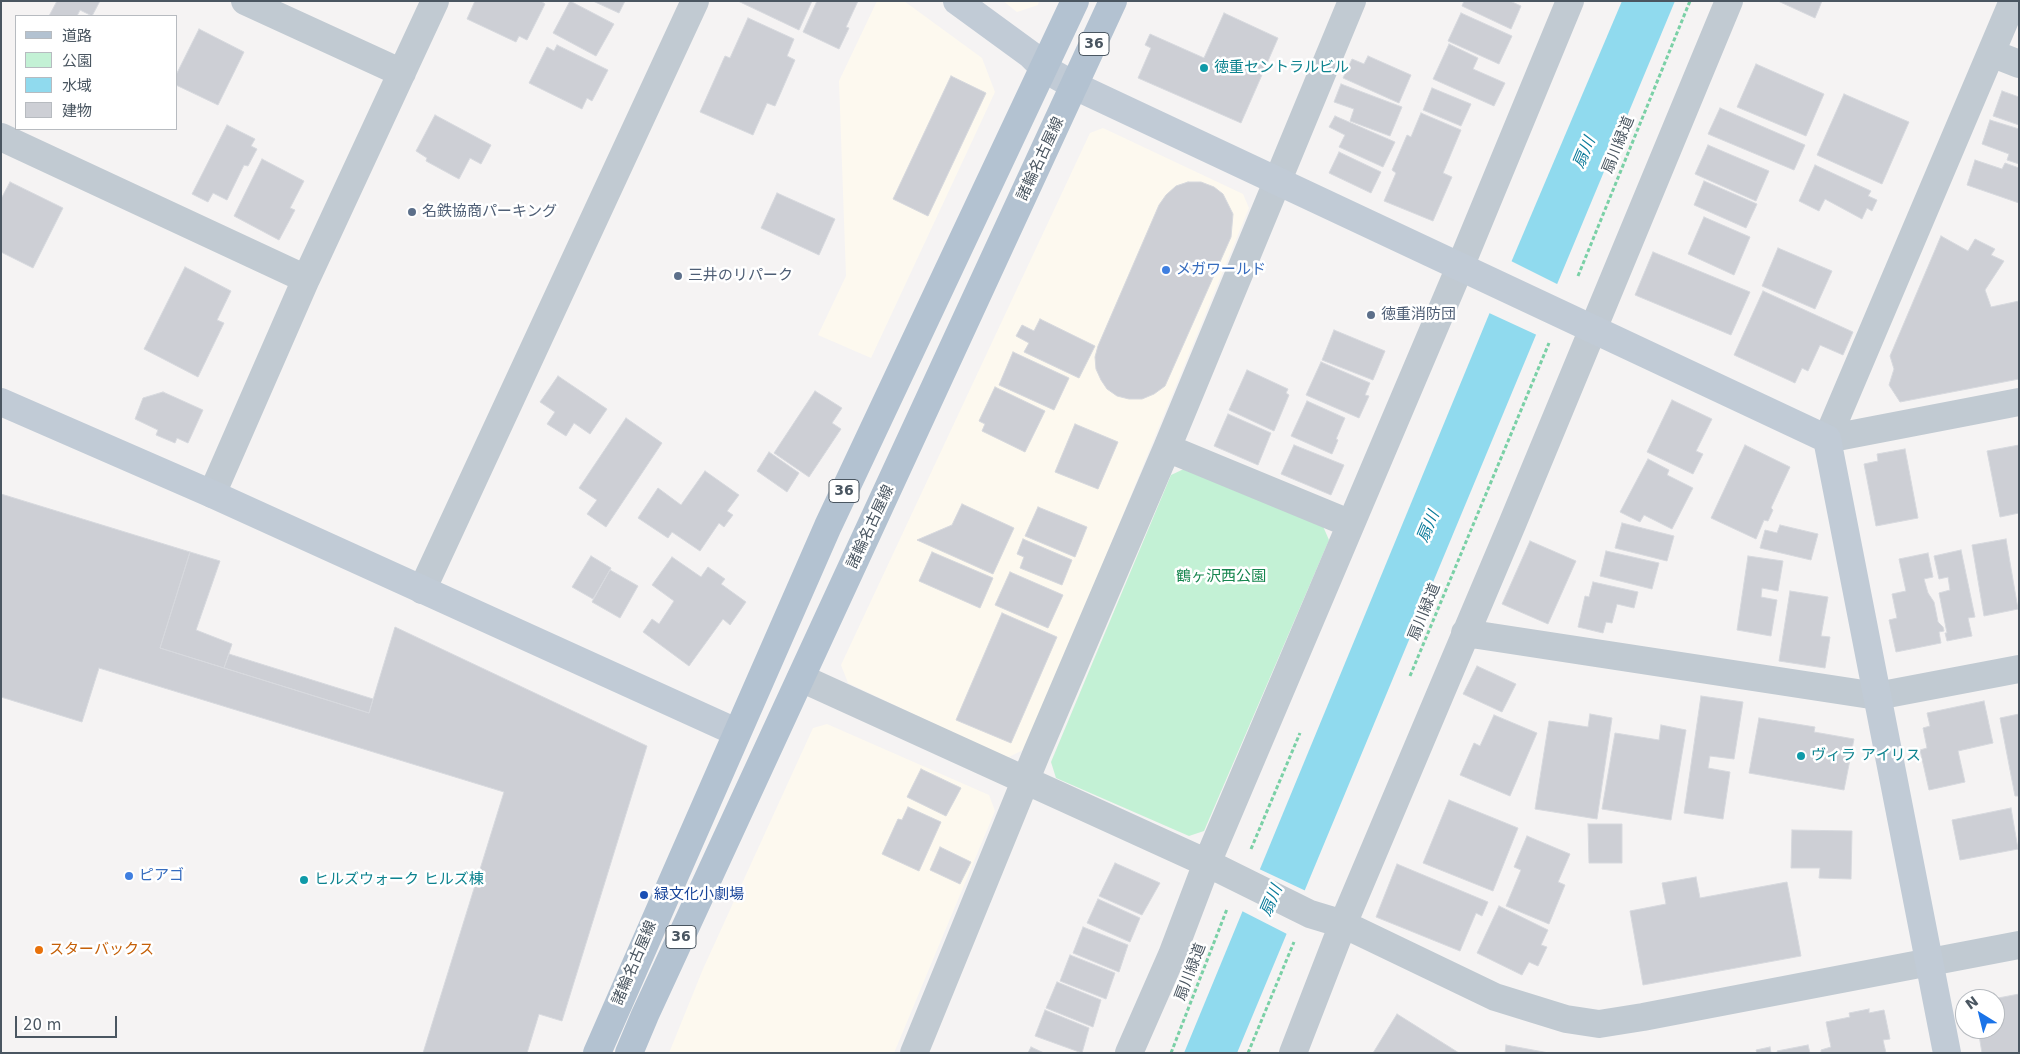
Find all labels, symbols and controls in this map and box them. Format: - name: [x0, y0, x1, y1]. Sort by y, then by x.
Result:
- legend: [15, 15, 178, 130]
- text: 道路: [62, 27, 92, 45]
- road number: 36: [1079, 33, 1109, 56]
- text: 公園: [62, 52, 92, 70]
- place label: 徳重セントラルビル: [1214, 59, 1349, 77]
- marker: 徳重セントラルビル: [1198, 62, 1210, 74]
- text: 水域: [62, 77, 92, 95]
- text: 建物: [62, 102, 92, 120]
- street label: 諸輪名古屋線: [1014, 114, 1068, 204]
- street label: 扇川緑道: [1599, 114, 1639, 176]
- water label: 扇川: [1570, 135, 1600, 171]
- place label: 名鉄協商パーキング: [422, 203, 557, 221]
- marker: 名鉄協商パーキング: [406, 206, 418, 218]
- place label: メガワールド: [1176, 261, 1266, 279]
- marker: メガワールド: [1160, 264, 1172, 276]
- place label: 三井のリパーク: [688, 267, 793, 285]
- marker: 三井のリパーク: [672, 270, 684, 282]
- place label: 徳重消防団: [1381, 306, 1456, 324]
- marker: 徳重消防団: [1365, 309, 1377, 321]
- road number: 36: [829, 480, 859, 502]
- street label: 諸輪名古屋線: [844, 482, 898, 572]
- water label: 扇川: [1414, 509, 1444, 545]
- park label: 鶴ヶ沢西公園: [1176, 568, 1266, 586]
- street label: 扇川緑道: [1405, 581, 1445, 643]
- place label: ヴィラ アイリス: [1811, 747, 1921, 765]
- marker: ヴィラ アイリス: [1795, 750, 1807, 762]
- place label: ピアゴ: [139, 867, 184, 885]
- marker: ピアゴ: [123, 870, 135, 882]
- place label: ヒルズウォーク ヒルズ棟: [314, 871, 484, 889]
- marker: ヒルズウォーク ヒルズ棟: [298, 874, 310, 886]
- water label: 扇川: [1257, 883, 1287, 919]
- place label: 緑文化小劇場: [654, 886, 744, 904]
- marker: 緑文化小劇場: [638, 889, 650, 901]
- street label: 諸輪名古屋線: [609, 918, 661, 1008]
- road number: 36: [666, 926, 696, 949]
- place label: スターバックス: [49, 941, 154, 959]
- street label: 扇川緑道: [1172, 941, 1210, 1003]
- marker: スターバックス: [33, 944, 45, 956]
- north arrow: [1955, 989, 2005, 1039]
- text: N: [1962, 993, 1981, 1013]
- scale bar: [18, 1006, 120, 1038]
- text: 20 m: [23, 1016, 61, 1034]

